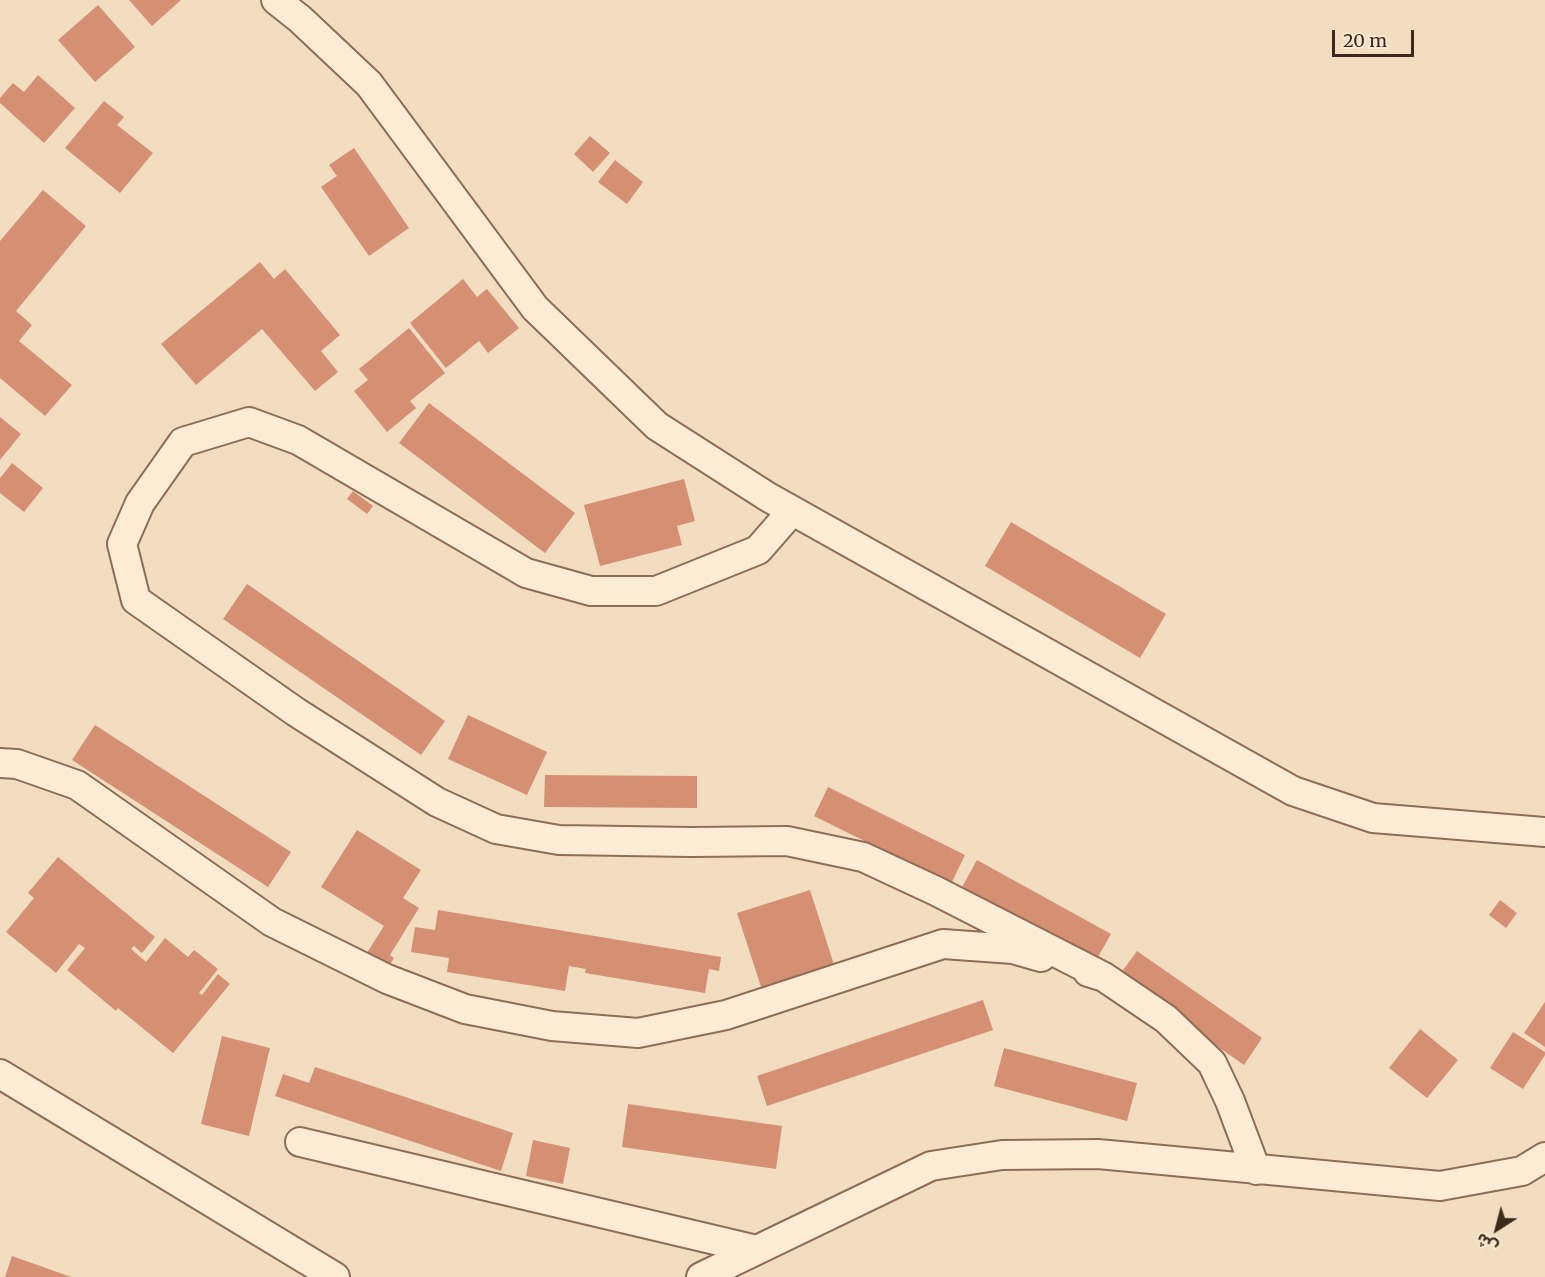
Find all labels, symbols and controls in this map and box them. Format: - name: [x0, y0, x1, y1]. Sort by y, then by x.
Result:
- scale bar: [1335, 18, 1418, 56]
- text: 20 m: [1343, 29, 1387, 52]
- north arrow: [1467, 1199, 1527, 1259]
- text: ش: [1472, 1229, 1501, 1258]

